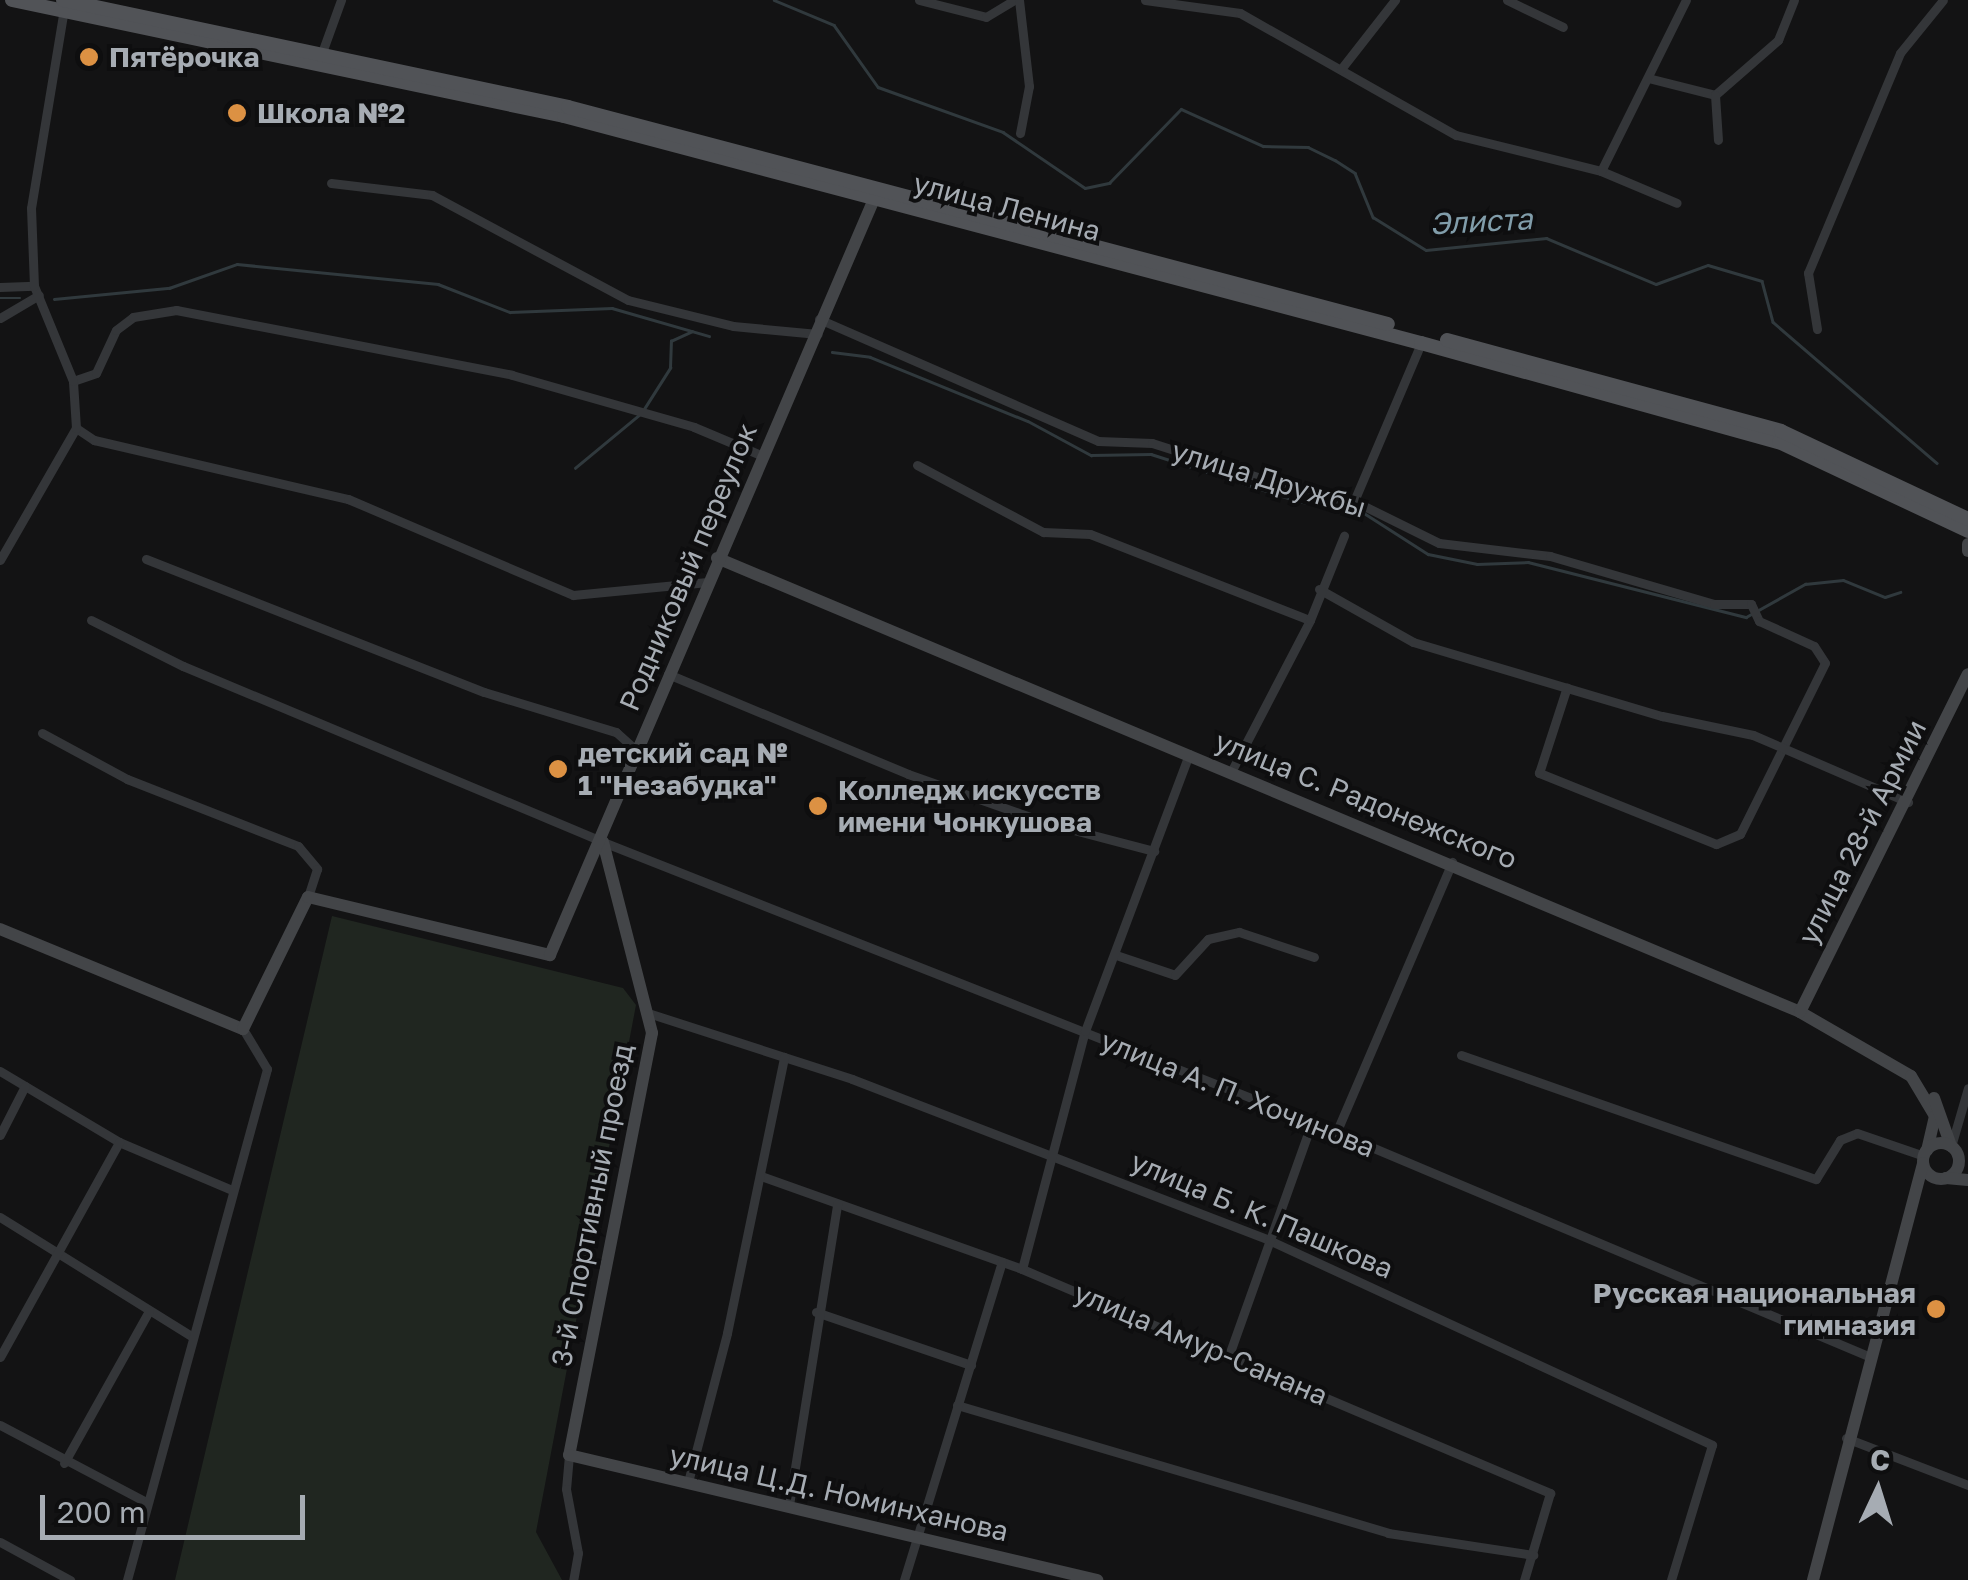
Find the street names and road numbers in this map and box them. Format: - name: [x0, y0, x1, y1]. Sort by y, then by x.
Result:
- street label: улица Ленина: [910, 166, 1104, 248]
- street label: Родниковый переулок: [612, 418, 764, 716]
- street label: улица Дружбы: [1168, 434, 1370, 524]
- street label: улица 28-й Армии: [1791, 714, 1933, 950]
- street label: улица С. Радонежского: [1210, 724, 1522, 876]
- street label: улица А. П. Хочинова: [1096, 1024, 1380, 1164]
- street label: 3-й Спортивный проезд: [544, 1041, 640, 1369]
- street label: улица Б. К. Пашкова: [1126, 1145, 1398, 1285]
- street label: улица Амур-Санана: [1069, 1275, 1333, 1413]
- street label: улица Ц.Д. Номинханова: [666, 1438, 1012, 1548]

